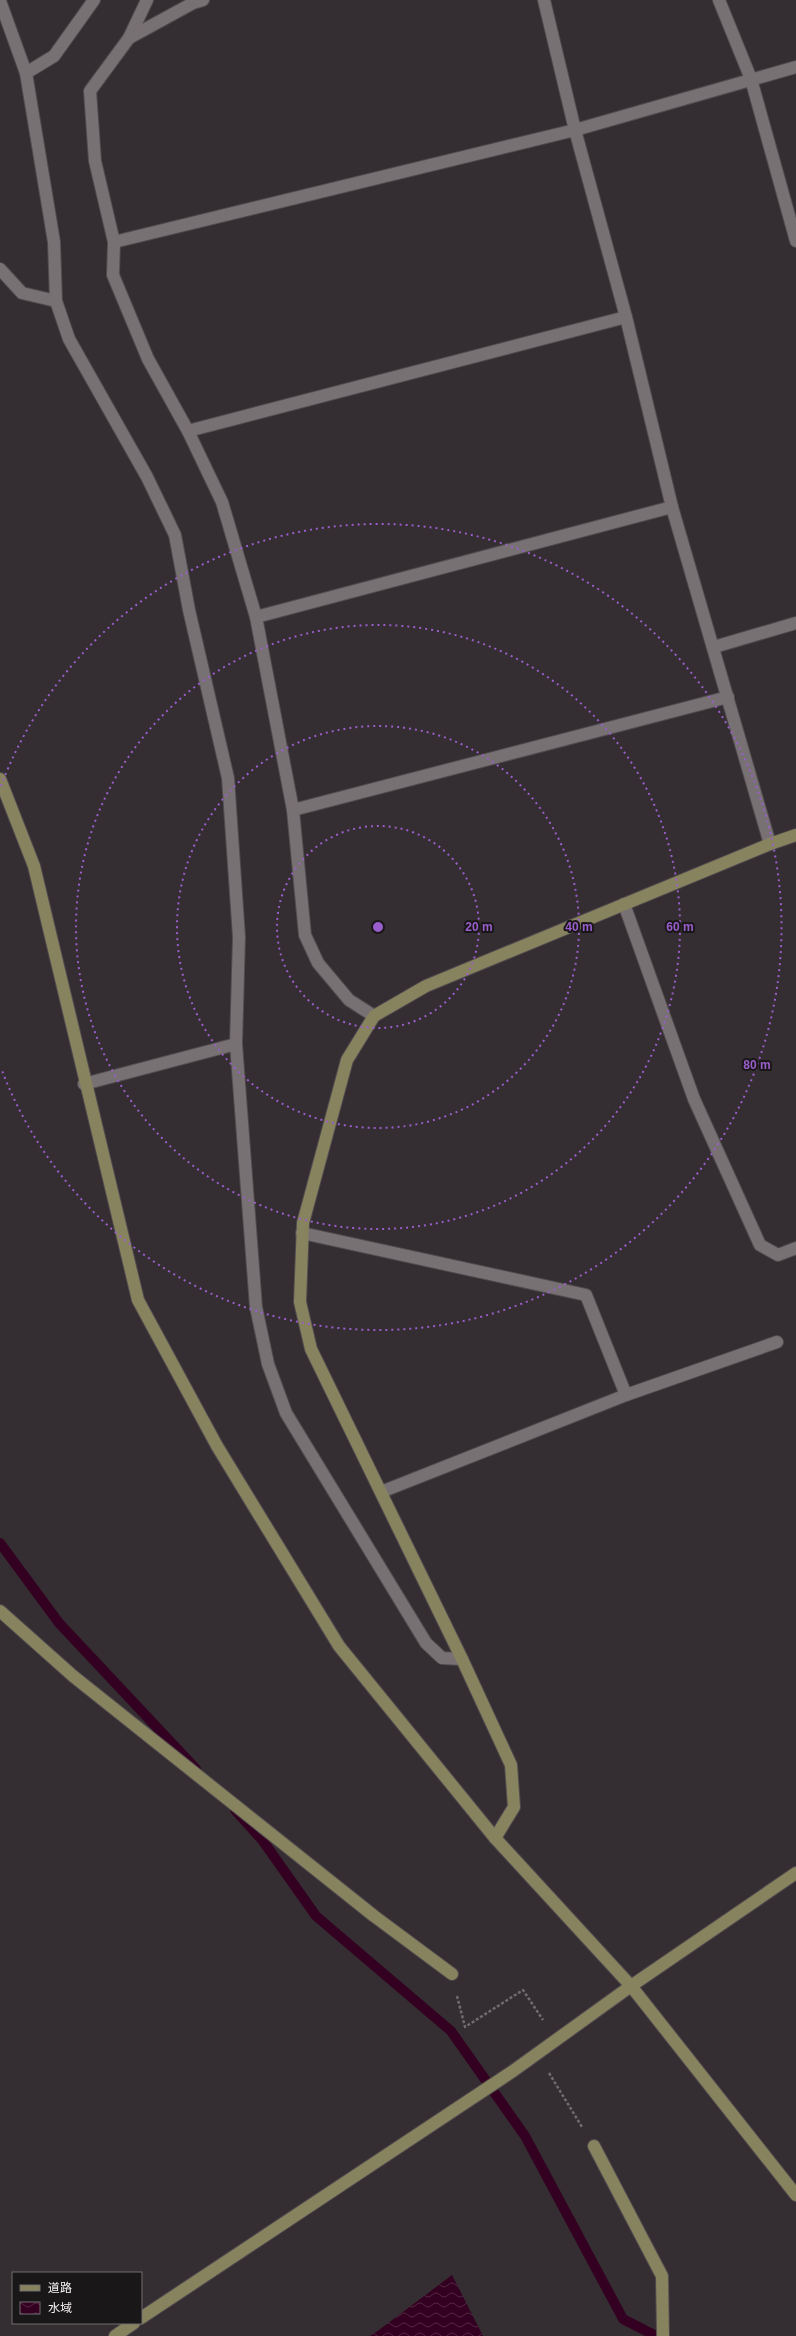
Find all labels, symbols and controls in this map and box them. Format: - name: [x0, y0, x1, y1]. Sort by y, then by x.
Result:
- centre of rings: [371, 920, 385, 934]
- text: 20 m: [465, 920, 493, 934]
- text: 40 m: [565, 920, 593, 934]
- text: 60 m: [666, 920, 694, 934]
- text: 80 m: [743, 1058, 771, 1072]
- legend: [12, 2272, 142, 2324]
- text: 道路: [48, 2281, 72, 2295]
- text: 水域: [48, 2301, 72, 2315]

